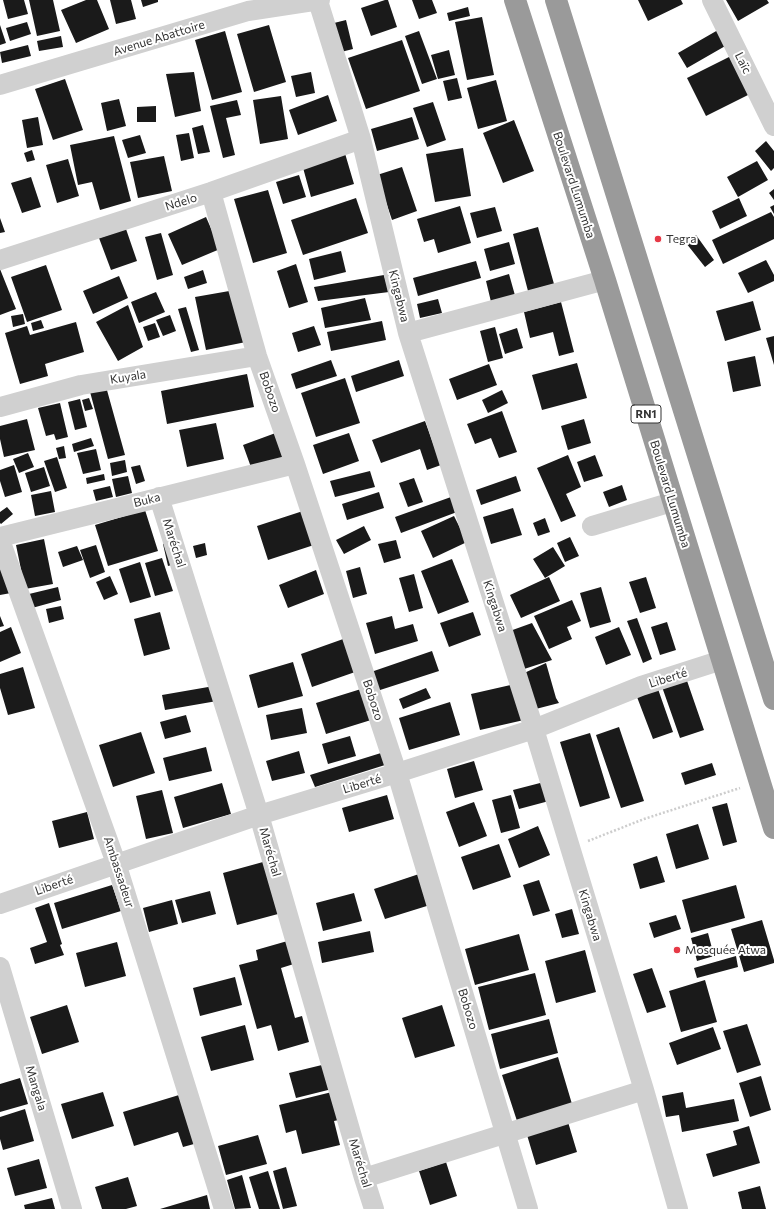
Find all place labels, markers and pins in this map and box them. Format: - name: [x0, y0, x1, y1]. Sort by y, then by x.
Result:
- place label: Tegra: [666, 232, 697, 246]
- marker: Tegra: [653, 234, 663, 244]
- place label: Mosquée Atwa: [685, 943, 766, 957]
- marker: Mosquée Atwa: [672, 945, 682, 955]

